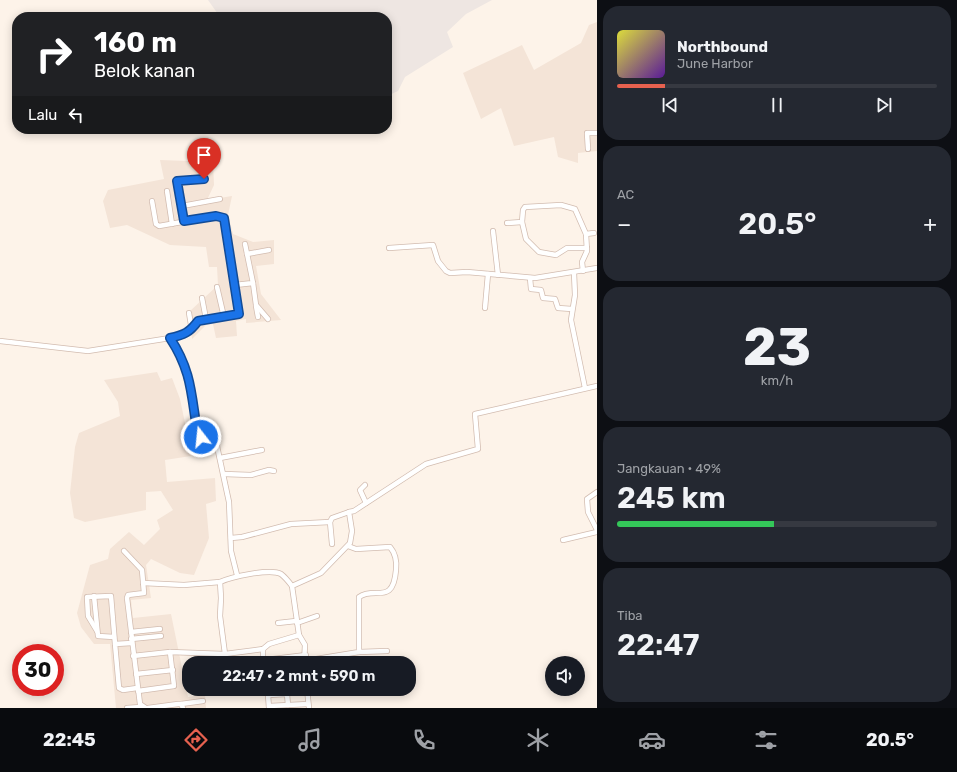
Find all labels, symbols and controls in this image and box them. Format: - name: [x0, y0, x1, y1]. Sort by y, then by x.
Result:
- text: 160 m: [94, 26, 177, 59]
- icon: right: [28, 28, 80, 80]
- text: Northbound: [677, 38, 768, 56]
- text: June Harbor: [677, 56, 753, 71]
- text: Belok kanan: [94, 60, 195, 82]
- icon: previous: [659, 94, 681, 116]
- icon: pause: [766, 94, 788, 116]
- icon: next: [873, 94, 895, 116]
- icon: left: [65, 104, 87, 126]
- text: Lalu: [28, 106, 57, 124]
- pin: [187, 138, 221, 179]
- icon: arrive: [193, 144, 215, 166]
- text: AC: [617, 187, 634, 202]
- text: 20.5°: [738, 206, 816, 242]
- text: −: [617, 211, 631, 238]
- text: +: [923, 211, 937, 238]
- text: 23: [743, 316, 811, 378]
- text: km/h: [761, 373, 793, 388]
- position arrow: [180, 416, 222, 458]
- text: Jangkauan · 49%: [617, 461, 721, 476]
- text: 245 km: [617, 480, 726, 516]
- text: Tiba: [617, 608, 643, 623]
- text: 22:47: [617, 627, 700, 663]
- speed limit sign: 30: [12, 644, 64, 696]
- map controls: [545, 656, 585, 696]
- button: sound: [545, 656, 585, 696]
- text: 22:47 · 2 mnt · 590 m: [223, 667, 375, 685]
- icon: directions: [182, 726, 210, 754]
- icon: music: [296, 726, 324, 754]
- icon: phone: [410, 726, 438, 754]
- icon: climate: [524, 726, 552, 754]
- icon: car: [638, 726, 666, 754]
- icon: filters: [752, 726, 780, 754]
- text: 22:45: [43, 729, 96, 751]
- text: 20.5°: [866, 729, 914, 751]

